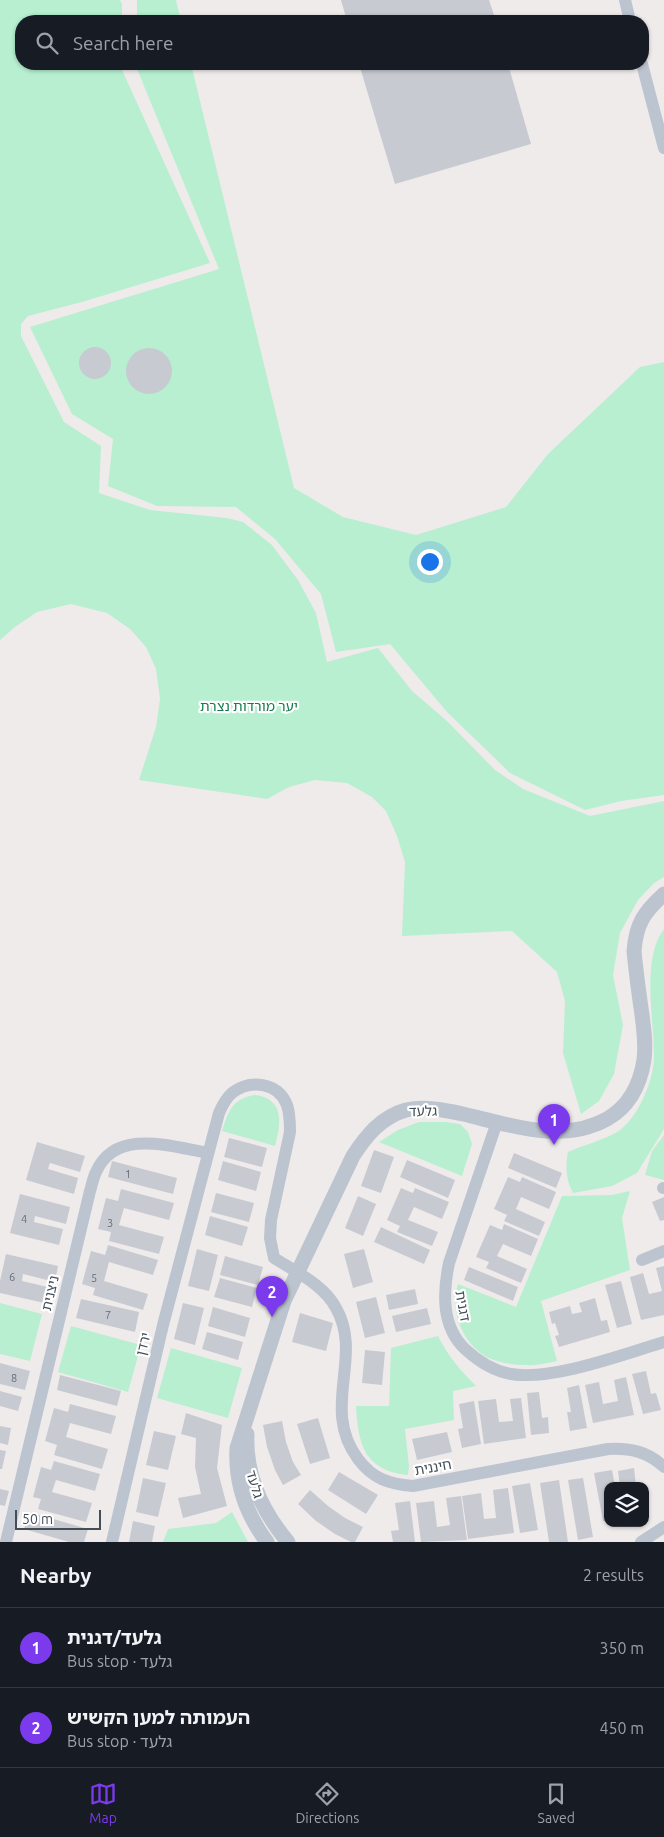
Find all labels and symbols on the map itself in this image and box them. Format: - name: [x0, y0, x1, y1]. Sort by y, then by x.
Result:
- your location: [417, 549, 443, 575]
- park label: יער מורדות נצרת: [200, 698, 298, 714]
- street label: גלעד: [409, 1103, 437, 1119]
- pin: 1: [538, 1104, 570, 1145]
- house number: 1: [125, 1168, 131, 1180]
- house number: 4: [21, 1213, 27, 1225]
- house number: 3: [107, 1217, 113, 1229]
- house number: 6: [9, 1271, 15, 1283]
- house number: 5: [91, 1272, 97, 1284]
- street label: ניצנית: [38, 1274, 62, 1312]
- pin: 2: [256, 1276, 288, 1317]
- street label: דגנית: [452, 1289, 474, 1323]
- house number: 7: [105, 1309, 111, 1321]
- street label: ירדן: [132, 1331, 154, 1357]
- house number: 8: [11, 1372, 17, 1384]
- street label: חיננית: [413, 1456, 453, 1478]
- street label: גלעד: [243, 1468, 267, 1500]
- scale bar: [15, 1507, 101, 1530]

